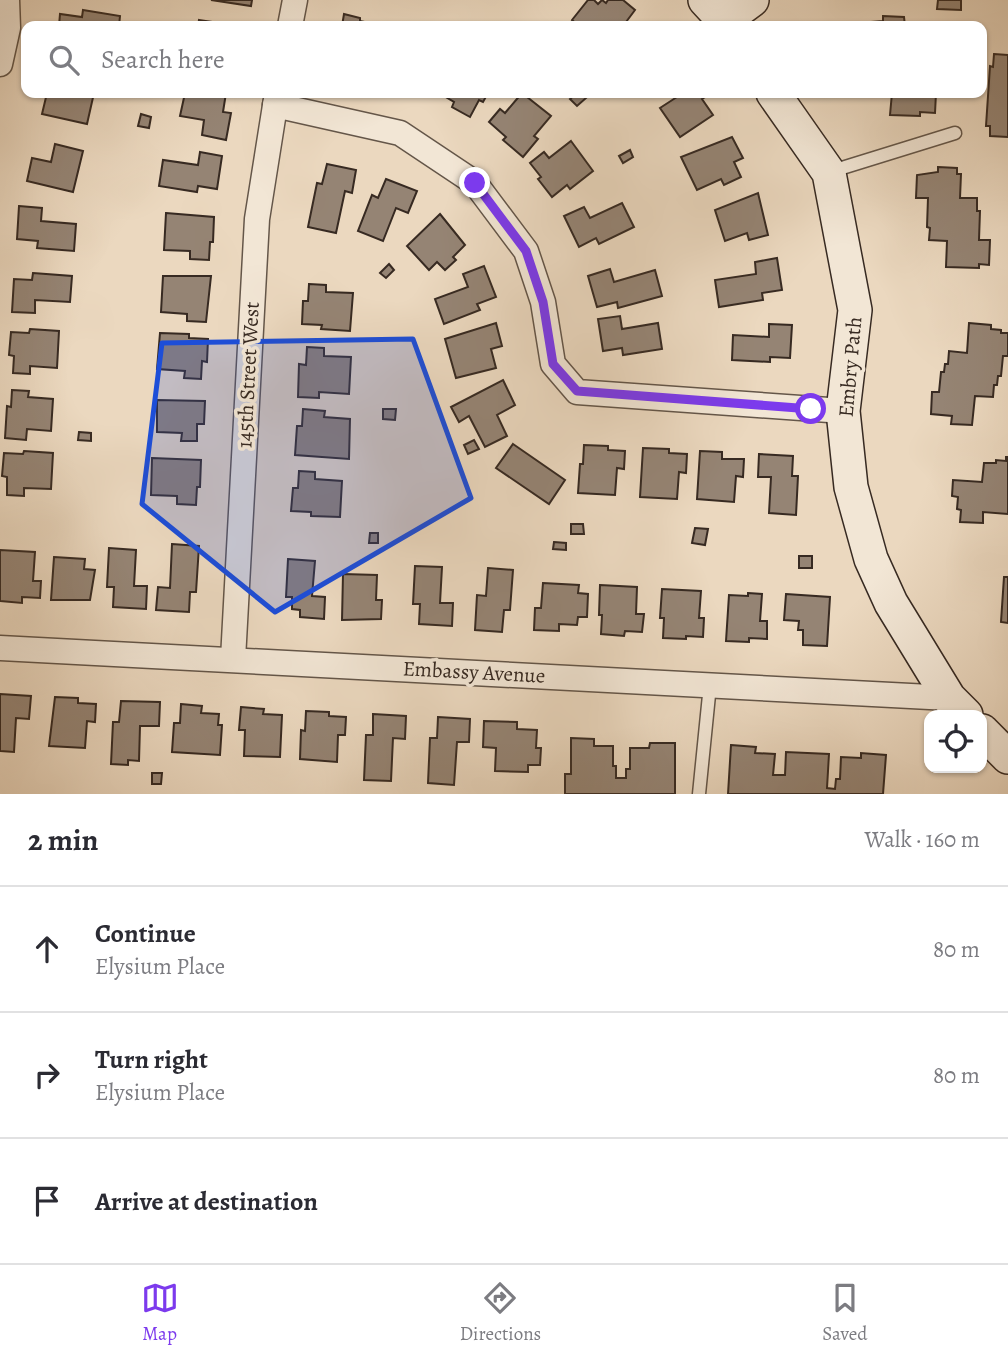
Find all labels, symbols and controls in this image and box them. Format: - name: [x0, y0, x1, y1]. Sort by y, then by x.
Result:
- search box: [21, 21, 987, 98]
- icon: search: [45, 41, 83, 79]
- text: Search here: [101, 42, 225, 77]
- route end: [459, 167, 490, 198]
- street label: 145th Street West: [230, 301, 266, 449]
- street label: Embry Path: [832, 316, 868, 418]
- route start: [795, 393, 826, 424]
- street label: Embassy Avenue: [402, 654, 546, 690]
- map controls: [924, 710, 987, 773]
- button: locate: [924, 710, 987, 773]
- text: 2 min: [28, 820, 98, 860]
- text: Walk · 160 m: [865, 824, 980, 855]
- text: Continue: [95, 916, 196, 951]
- icon: ahead: [28, 930, 66, 968]
- text: 80 m: [933, 934, 980, 965]
- text: Elysium Place: [95, 951, 225, 982]
- text: Turn right: [95, 1042, 208, 1077]
- icon: right: [28, 1056, 66, 1094]
- text: 80 m: [933, 1060, 980, 1091]
- text: Elysium Place: [95, 1077, 225, 1108]
- icon: arrive: [28, 1182, 66, 1220]
- text: Arrive at destination: [95, 1184, 318, 1219]
- tab: Map: [141, 1279, 179, 1347]
- tab: Directions: [460, 1279, 541, 1347]
- tab: Saved: [822, 1279, 867, 1347]

